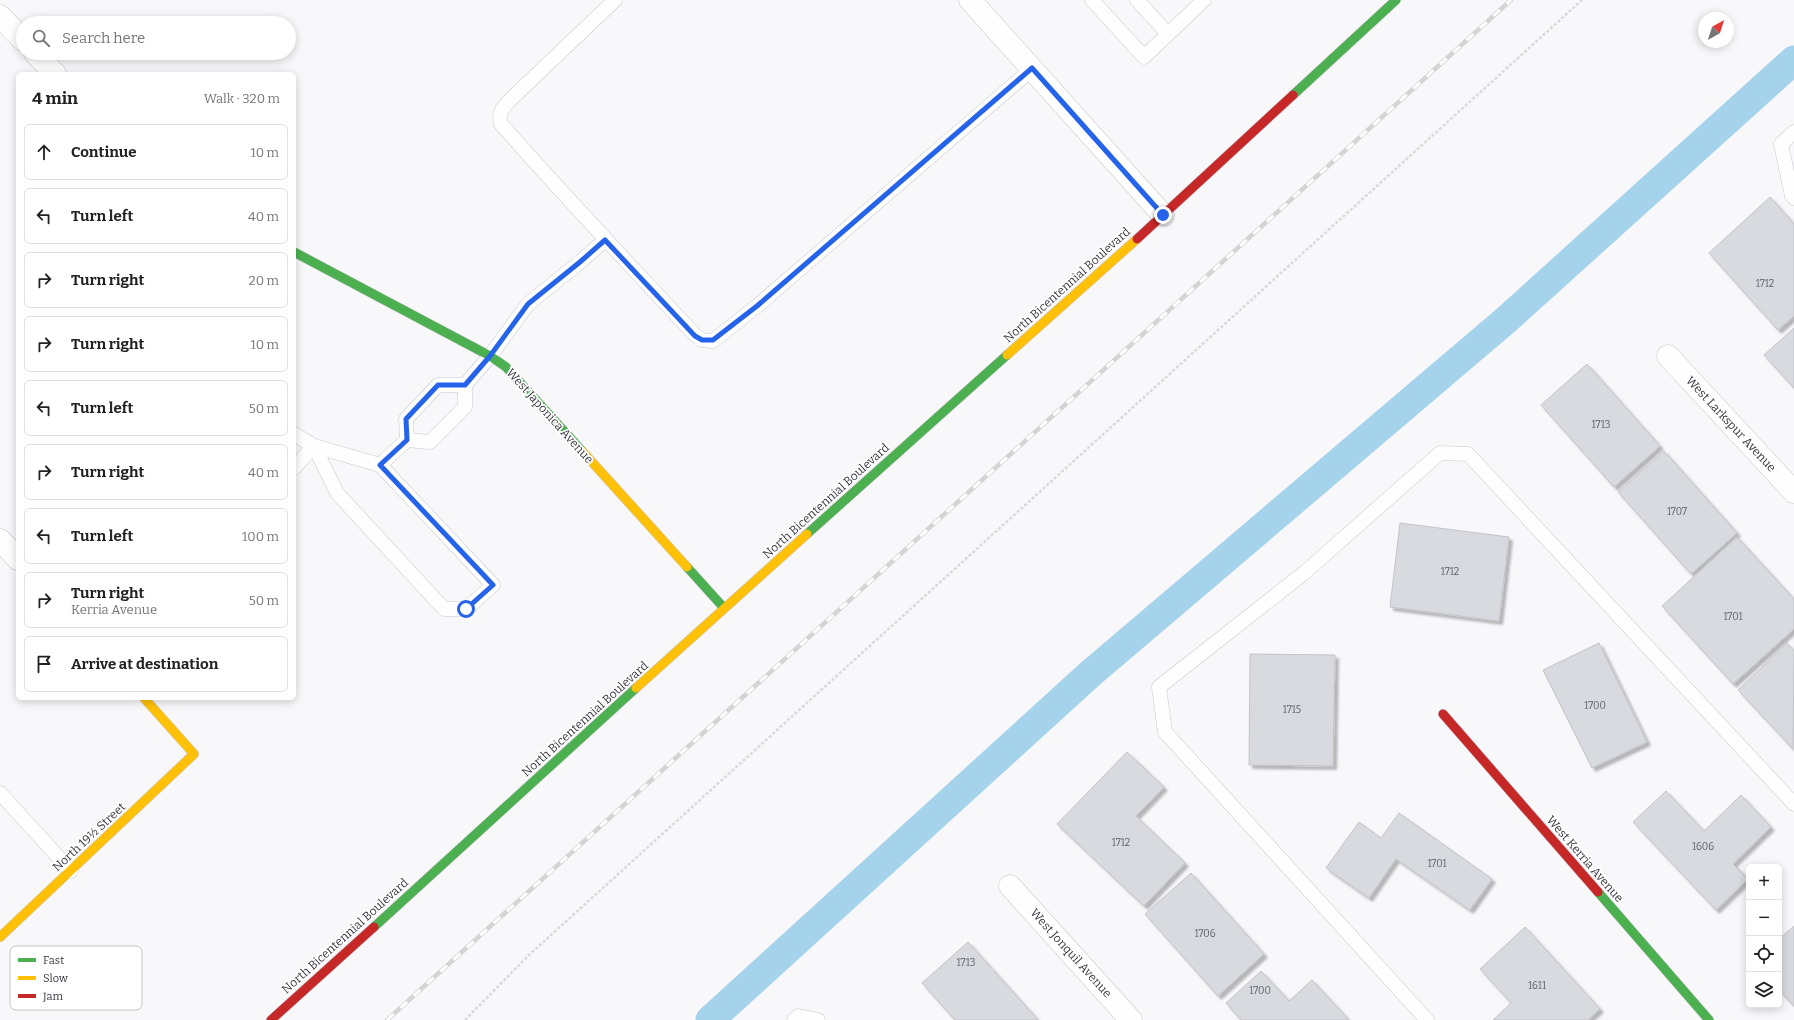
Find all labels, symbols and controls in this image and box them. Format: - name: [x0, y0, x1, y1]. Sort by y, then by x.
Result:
- north arrow: [1698, 12, 1734, 48]
- search box: [16, 16, 296, 60]
- icon: search: [30, 27, 52, 49]
- text: Search here: [62, 29, 145, 47]
- text: 4 min: [32, 88, 78, 109]
- text: Walk · 320 m: [204, 91, 280, 106]
- icon: ahead: [33, 141, 55, 163]
- text: Continue: [71, 143, 137, 161]
- text: 10 m: [250, 145, 279, 160]
- icon: left: [33, 205, 55, 227]
- route end: [1154, 206, 1172, 224]
- text: Turn left: [71, 207, 133, 225]
- text: 40 m: [248, 209, 279, 224]
- street label: North Bicentennial Boulevard: [1001, 225, 1133, 345]
- icon: right: [33, 269, 55, 291]
- text: Turn right: [71, 271, 144, 289]
- text: 20 m: [249, 273, 279, 288]
- house number: 1712: [1756, 278, 1774, 290]
- icon: right: [33, 333, 55, 355]
- text: Turn right: [71, 335, 144, 353]
- text: 10 m: [250, 337, 279, 352]
- street label: West Japonica Avenue: [504, 366, 596, 466]
- street label: West Larkspur Avenue: [1683, 373, 1779, 475]
- icon: left: [33, 397, 55, 419]
- text: Turn left: [71, 399, 133, 417]
- text: 50 m: [249, 401, 279, 416]
- house number: 1713: [1592, 419, 1611, 431]
- street label: North Bicentennial Boulevard: [760, 441, 892, 561]
- icon: right: [33, 461, 55, 483]
- text: Turn right: [71, 463, 144, 481]
- text: 40 m: [248, 465, 279, 480]
- house number: 1707: [1667, 506, 1687, 518]
- icon: left: [33, 525, 55, 547]
- text: Turn left: [71, 527, 133, 545]
- text: 100 m: [242, 529, 279, 544]
- house number: 1712: [1441, 566, 1459, 578]
- text: Turn right: [71, 584, 144, 602]
- icon: right: [33, 589, 55, 611]
- text: 50 m: [249, 593, 279, 608]
- route start: [457, 600, 475, 618]
- text: Kerria Avenue: [71, 602, 157, 617]
- house number: 1701: [1723, 611, 1743, 623]
- icon: arrive: [33, 653, 55, 675]
- text: Arrive at destination: [71, 655, 218, 673]
- street label: North Bicentennial Boulevard: [519, 659, 651, 779]
- house number: 1700: [1584, 700, 1606, 712]
- house number: 1715: [1283, 704, 1301, 716]
- street label: North 19½ Street: [50, 799, 129, 874]
- street label: West Kerria Avenue: [1544, 813, 1626, 905]
- house number: 1712: [1112, 837, 1130, 849]
- house number: 1606: [1692, 841, 1714, 853]
- house number: 1701: [1427, 858, 1447, 870]
- map controls: [1746, 864, 1782, 1008]
- button: +: [1746, 864, 1782, 900]
- street label: North Bicentennial Boulevard: [279, 876, 411, 996]
- button: −: [1746, 900, 1782, 936]
- street label: West Jonquil Avenue: [1027, 906, 1115, 1000]
- house number: 1706: [1194, 928, 1216, 940]
- button: locate: [1746, 936, 1782, 972]
- legend: [10, 946, 142, 1010]
- text: Fast: [43, 954, 64, 967]
- house number: 1713: [957, 957, 976, 969]
- text: Slow: [43, 972, 68, 985]
- button: layers: [1746, 972, 1782, 1008]
- house number: 1611: [1528, 980, 1546, 992]
- house number: 1700: [1249, 985, 1271, 997]
- text: Jam: [42, 990, 63, 1003]

